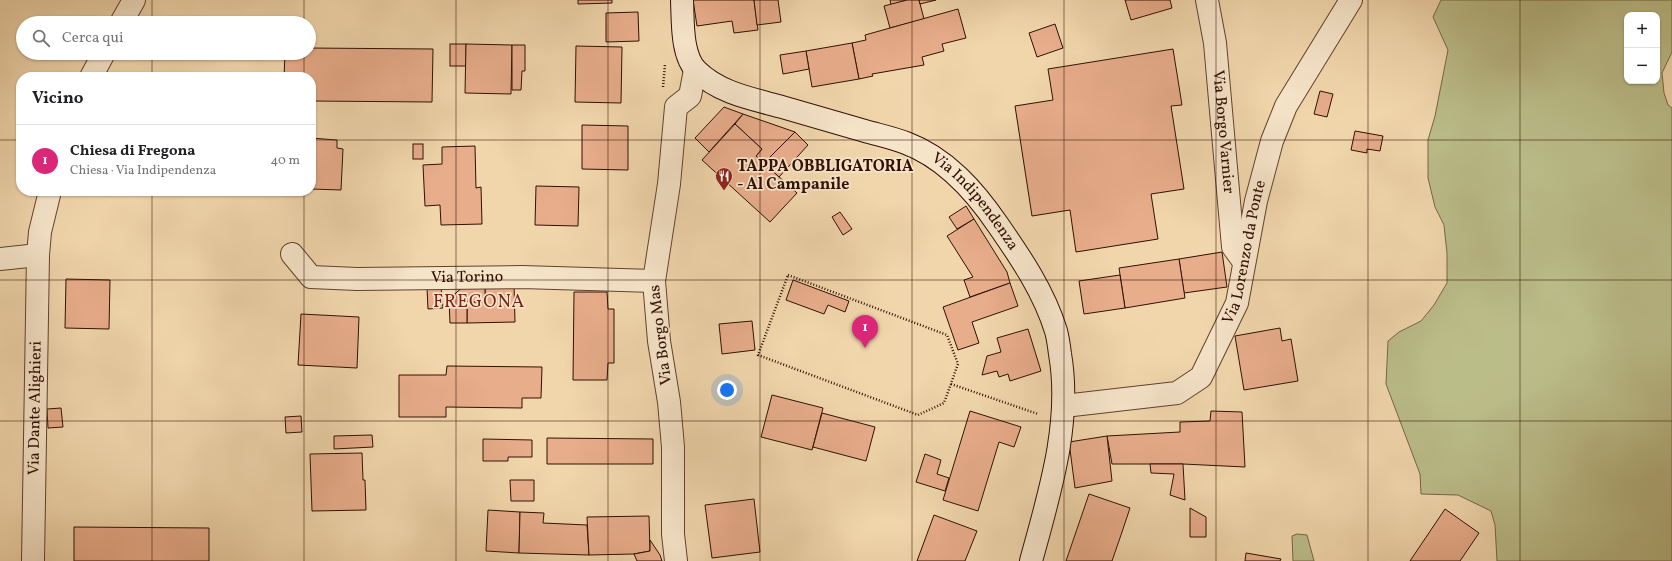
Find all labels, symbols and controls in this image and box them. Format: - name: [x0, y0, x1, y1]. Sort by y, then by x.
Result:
- map controls: [1624, 12, 1660, 84]
- button: +: [1624, 12, 1660, 48]
- search box: [16, 16, 316, 60]
- icon: search: [30, 27, 52, 49]
- text: Cerca qui: [62, 28, 124, 49]
- button: −: [1624, 48, 1660, 84]
- street label: Via Borgo Varnier: [1206, 69, 1239, 195]
- text: Vicino: [32, 87, 83, 110]
- text: Chiesa di Fregona: [70, 141, 196, 162]
- street label: Via Indipendenza: [927, 148, 1023, 255]
- text: 1: [42, 152, 48, 170]
- text: 40 m: [271, 152, 300, 170]
- place label: TAPPA OBBLIGATORIA - Al Campanile: [737, 156, 914, 196]
- text: Chiesa · Via Indipendenza: [70, 162, 216, 180]
- restaurant icon: TAPPA OBBLIGATORIA - Al Campanile: [714, 166, 734, 191]
- street label: Via Lorenzo da Ponte: [1217, 178, 1272, 328]
- street label: Via Torino: [431, 266, 503, 289]
- street label: Via Borgo Mas: [644, 283, 678, 386]
- district label: FREGONA: [433, 290, 525, 315]
- pin: 1: [852, 315, 878, 348]
- street label: Via Dante Alighieri: [23, 341, 48, 475]
- your location: [717, 380, 737, 400]

